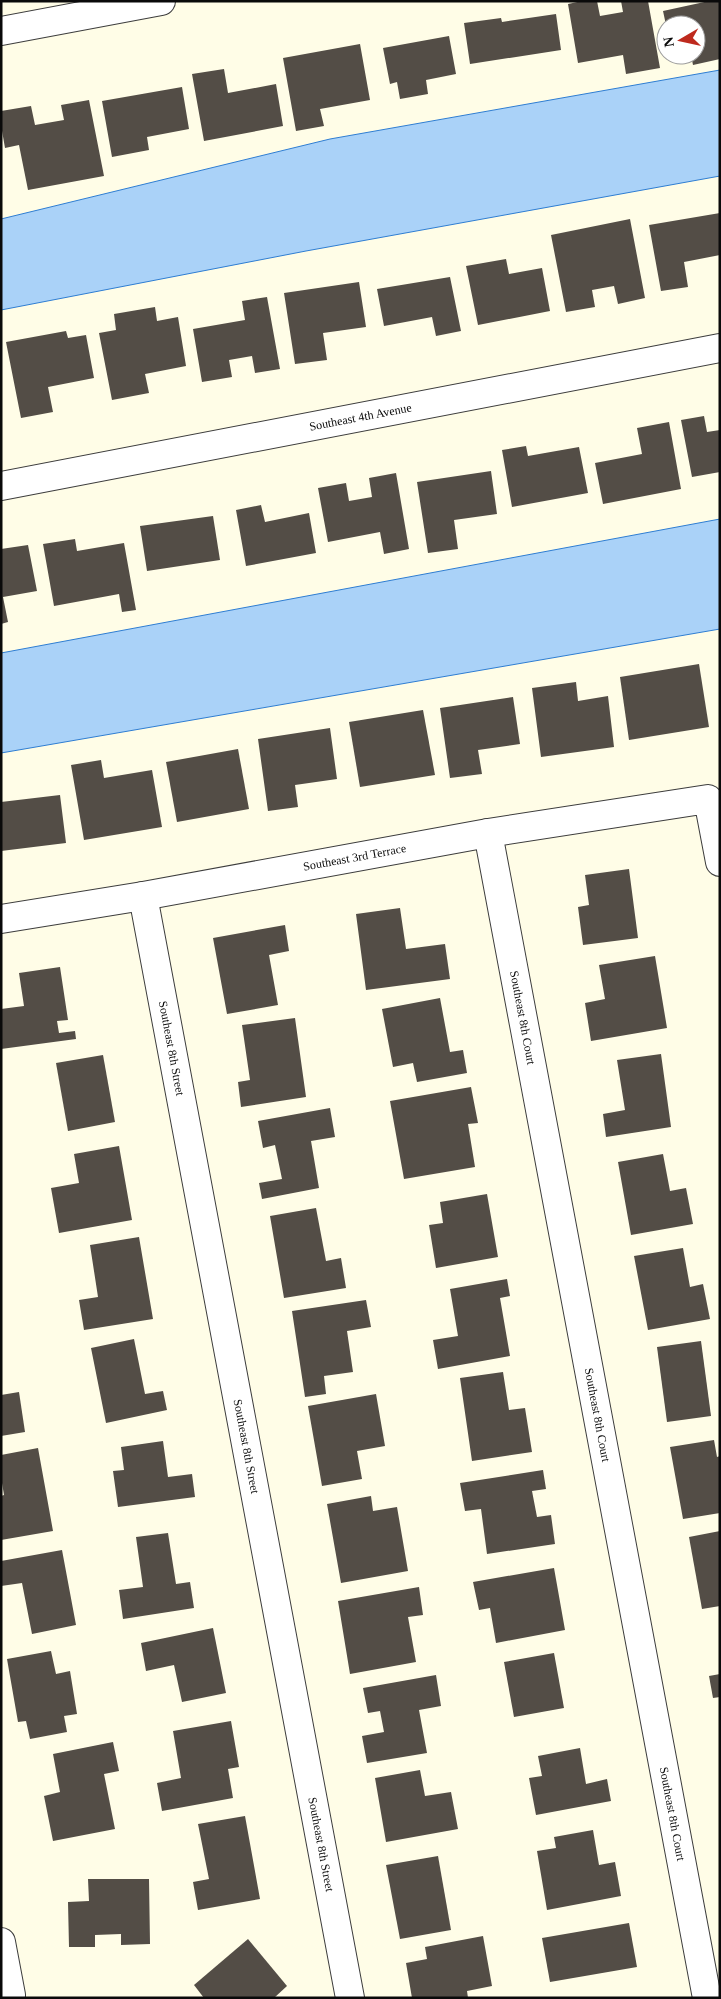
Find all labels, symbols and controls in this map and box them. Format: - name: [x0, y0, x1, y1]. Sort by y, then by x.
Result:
- north arrow: [656, 15, 706, 65]
- text: N: [660, 36, 677, 48]
- street label: Southeast 4th Avenue: [308, 400, 413, 434]
- street label: Southeast 3rd Terrace: [302, 841, 407, 874]
- street label: Southeast 8th Court: [507, 970, 539, 1067]
- street label: Southeast 8th Street: [156, 1000, 187, 1097]
- street label: Southeast 8th Court: [582, 1367, 613, 1464]
- street label: Southeast 8th Street: [231, 1398, 262, 1496]
- street label: Southeast 8th Court: [657, 1766, 688, 1863]
- street label: Southeast 8th Street: [305, 1796, 337, 1894]

